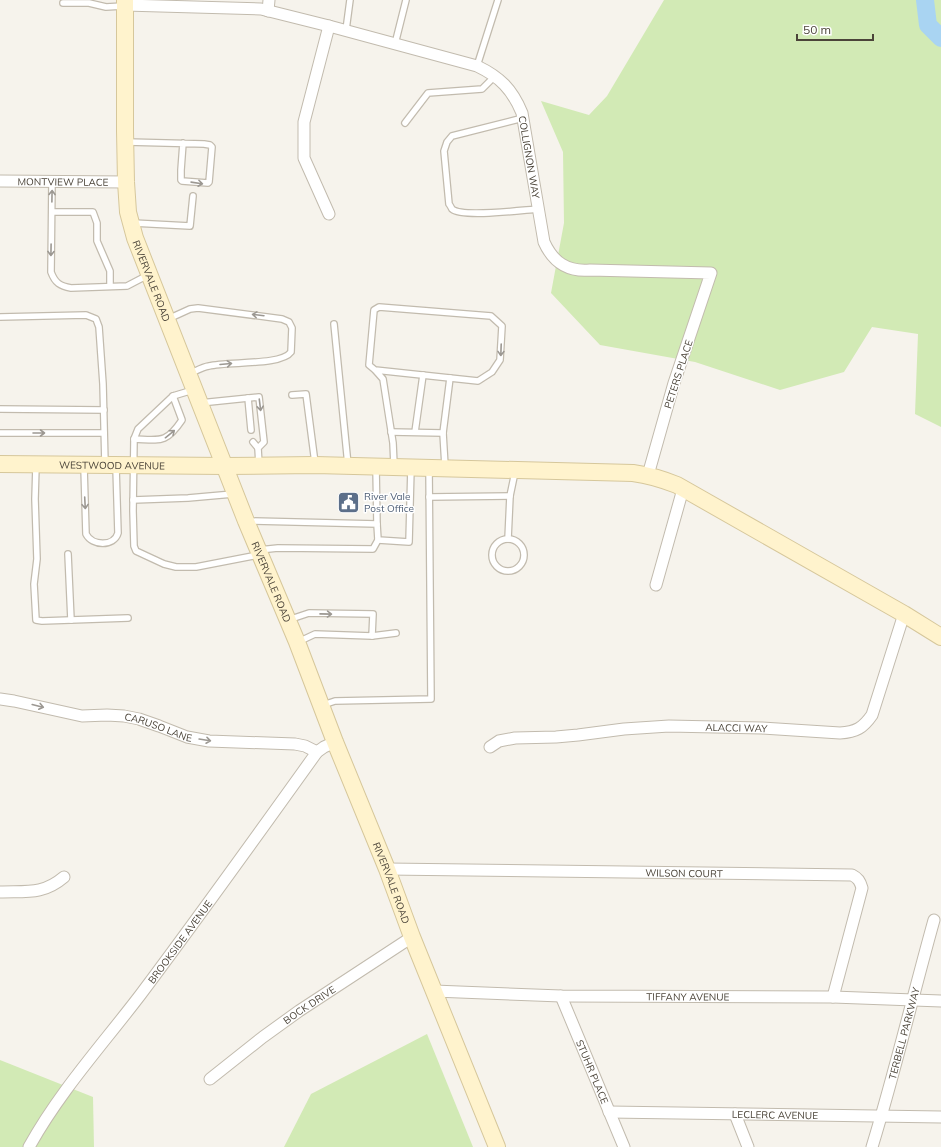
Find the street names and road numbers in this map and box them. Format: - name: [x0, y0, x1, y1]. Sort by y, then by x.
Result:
- street label: COLLIGNON WAY: [516, 115, 543, 200]
- street label: MONTVIEW PLACE: [18, 175, 109, 189]
- street label: RIVERVALE ROAD: [130, 238, 173, 324]
- street label: PETERS PLACE: [661, 338, 696, 410]
- street label: WESTWOOD AVENUE: [59, 459, 165, 472]
- street label: RIVERVALE ROAD: [248, 540, 294, 624]
- street label: CARUSO LANE: [123, 710, 193, 745]
- street label: ALACCI WAY: [705, 721, 769, 735]
- street label: RIVERVALE ROAD: [370, 840, 413, 926]
- street label: WILSON COURT: [645, 866, 723, 880]
- street label: BROOKSIDE AVENUE: [145, 898, 215, 986]
- street label: BOCK DRIVE: [281, 983, 338, 1027]
- street label: TERBELL PARKWAY: [886, 985, 923, 1081]
- street label: TIFFANY AVENUE: [646, 990, 730, 1004]
- street label: STUHR PLACE: [573, 1038, 611, 1106]
- street label: LECLERC AVENUE: [732, 1108, 818, 1122]

